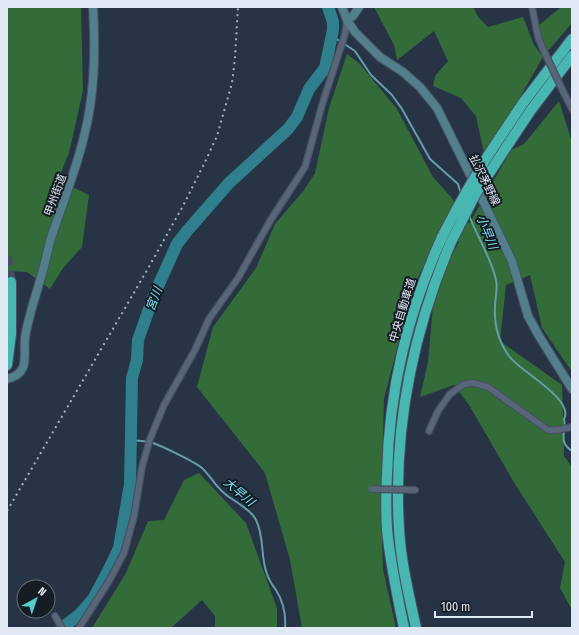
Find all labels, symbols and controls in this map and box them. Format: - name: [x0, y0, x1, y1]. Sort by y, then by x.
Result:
- street label: 払沢茅野線: [467, 153, 502, 208]
- street label: 甲州街道: [42, 172, 69, 218]
- water label: 小早川: [474, 213, 501, 253]
- street label: 中央自動車道: [387, 277, 418, 344]
- water label: 宮川: [143, 283, 166, 313]
- water label: 大早川: [221, 475, 259, 510]
- north arrow: [16, 579, 56, 619]
- text: N: [35, 585, 49, 599]
- scale bar: [435, 593, 532, 619]
- text: 100 m: [441, 600, 470, 614]

